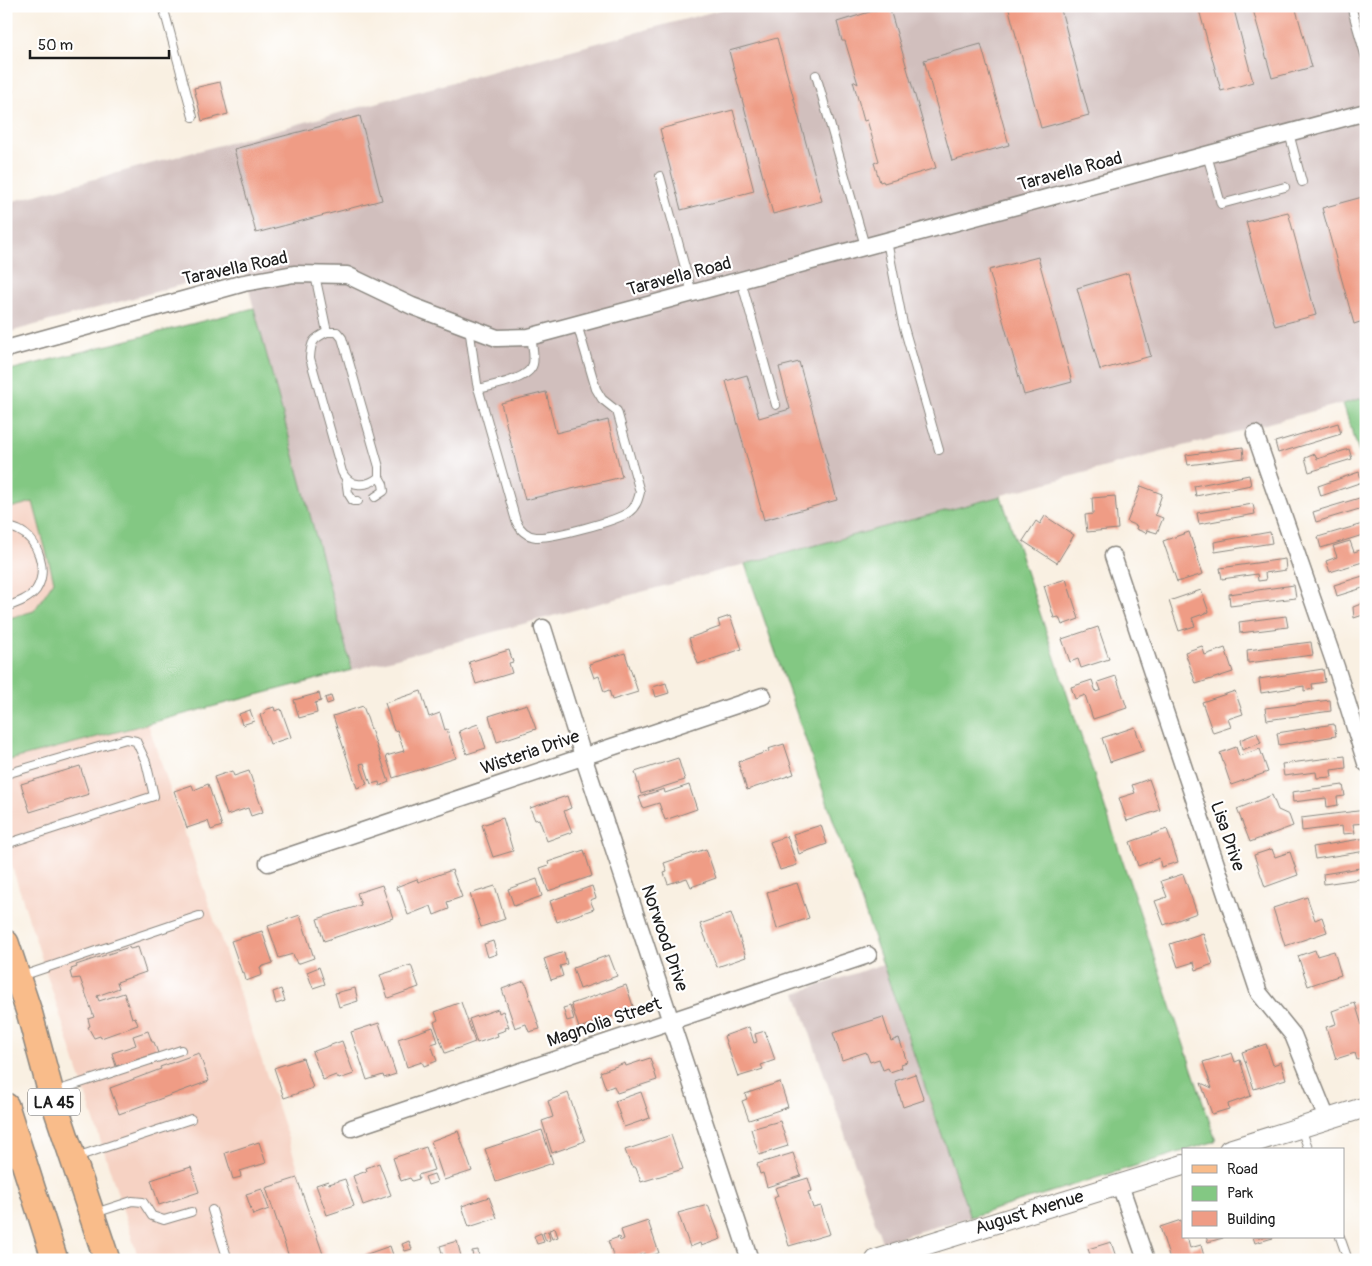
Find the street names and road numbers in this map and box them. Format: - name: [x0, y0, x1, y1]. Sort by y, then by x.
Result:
- street label: Taravella Road: [1015, 147, 1125, 196]
- street label: Taravella Road: [180, 246, 290, 291]
- street label: Taravella Road: [624, 252, 734, 301]
- street label: Wisteria Drive: [478, 725, 583, 780]
- street label: Lisa Drive: [1205, 798, 1250, 874]
- street label: Norwood Drive: [636, 882, 693, 994]
- street label: Magnolia Street: [544, 992, 665, 1053]
- road number: LA 45: [28, 1088, 80, 1116]
- street label: August Avenue: [972, 1185, 1086, 1240]

